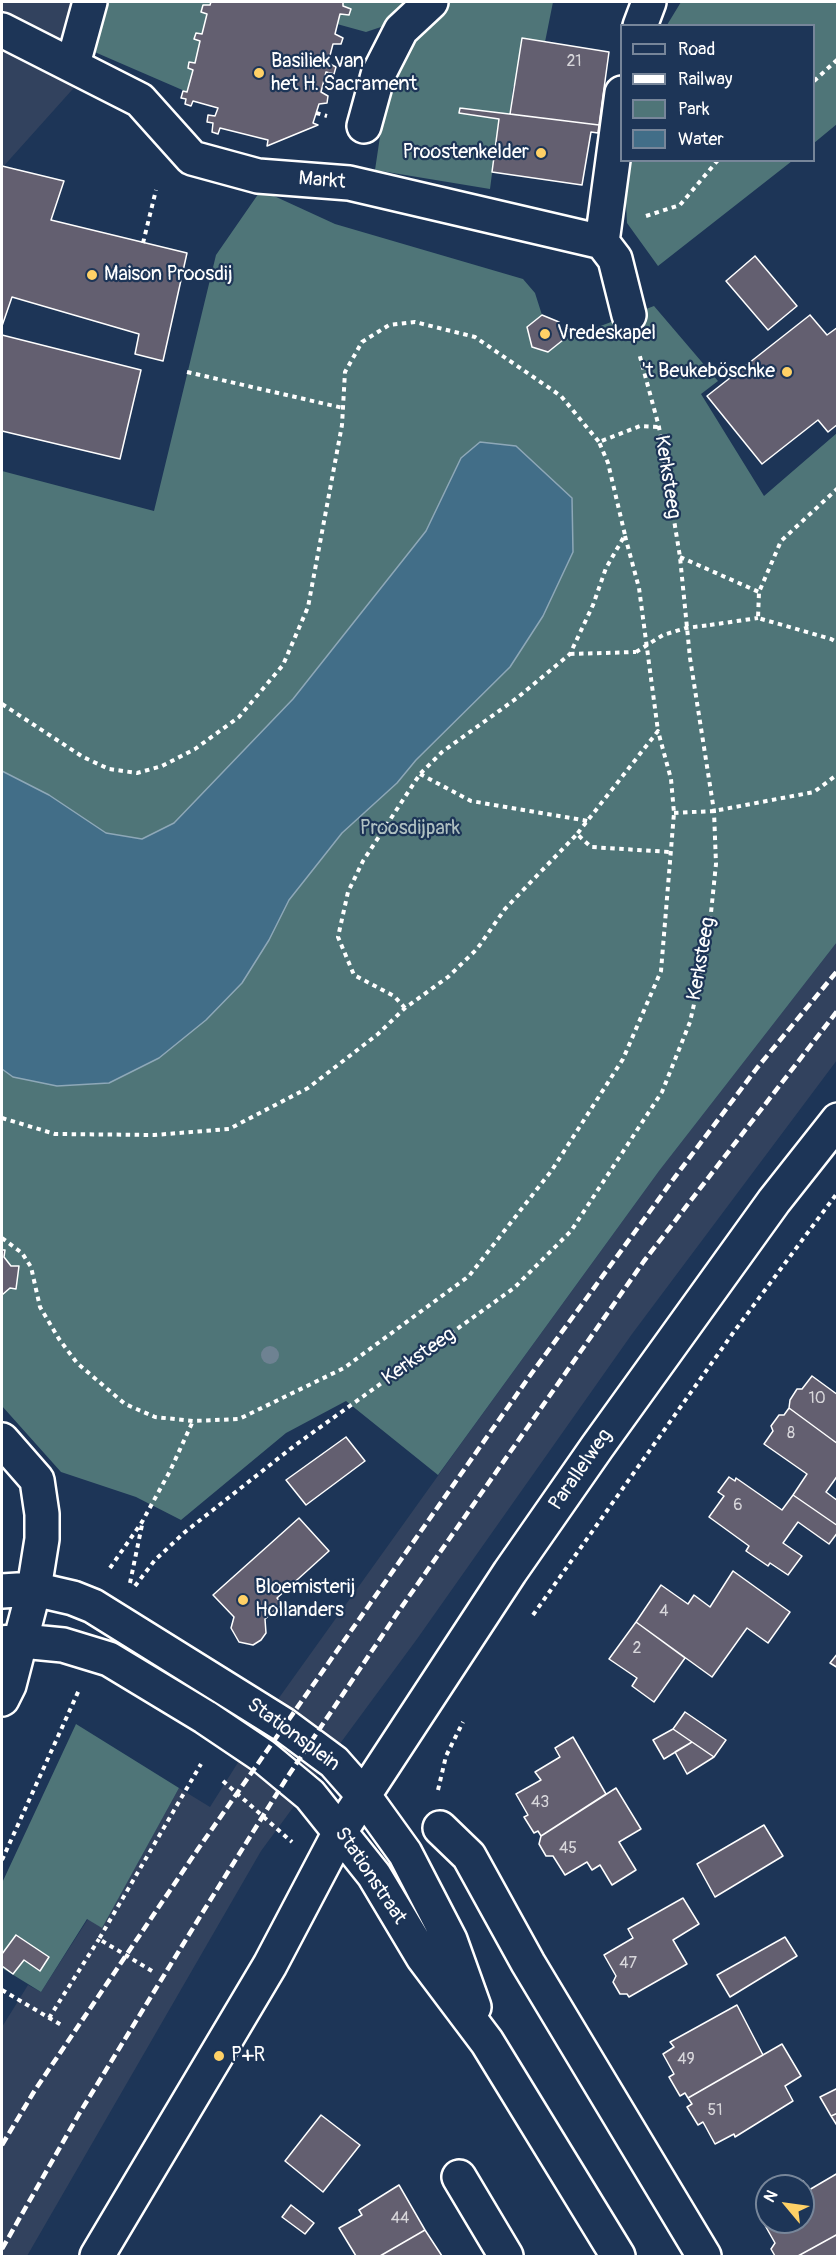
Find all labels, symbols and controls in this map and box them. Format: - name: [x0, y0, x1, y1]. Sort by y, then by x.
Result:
- legend: [620, 24, 815, 162]
- text: Road: [678, 38, 715, 61]
- place label: Basiliek van het H. Sacrament: [271, 50, 417, 97]
- house number: 21: [566, 52, 582, 72]
- marker: Basiliek van het H. Sacrament: [252, 66, 266, 80]
- text: Railway: [678, 68, 733, 91]
- text: Park: [678, 98, 710, 121]
- text: Water: [678, 128, 724, 151]
- place label: Proostenkelder: [402, 141, 529, 165]
- marker: Proostenkelder: [534, 146, 548, 160]
- street label: Markt: [297, 167, 347, 195]
- place label: Maison Proosdij: [104, 263, 233, 287]
- marker: Maison Proosdij: [85, 268, 99, 282]
- place label: Vredeskapel: [557, 322, 656, 346]
- marker: Vredeskapel: [538, 327, 552, 341]
- place label: 't Beukeböschke: [642, 360, 775, 384]
- marker: 't Beukeböschke: [780, 365, 794, 379]
- street label: Kerksteeg: [649, 434, 685, 520]
- park label: Proosdijpark: [360, 817, 460, 841]
- street label: Kerksteeg: [683, 915, 721, 1003]
- street label: Kerksteeg: [378, 1323, 460, 1391]
- house number: 10: [808, 1389, 826, 1409]
- house number: 8: [787, 1424, 795, 1444]
- street label: Parallelweg: [544, 1425, 618, 1515]
- house number: 6: [733, 1496, 743, 1516]
- place label: Bloemisterij Hollanders: [255, 1576, 355, 1623]
- marker: Bloemisterij Hollanders: [236, 1593, 250, 1607]
- house number: 4: [659, 1602, 669, 1622]
- house number: 2: [633, 1639, 641, 1659]
- street label: Stationsplein: [242, 1693, 344, 1777]
- house number: 43: [531, 1793, 549, 1813]
- street label: Stationstraat: [329, 1823, 411, 1929]
- house number: 45: [559, 1839, 577, 1859]
- house number: 47: [619, 1954, 637, 1974]
- place label: P+R: [231, 2044, 265, 2068]
- marker: P+R: [212, 2049, 226, 2063]
- house number: 49: [677, 2050, 695, 2070]
- house number: 51: [708, 2101, 722, 2121]
- north arrow: [755, 2174, 815, 2234]
- text: N: [760, 2187, 782, 2206]
- house number: 44: [391, 2209, 409, 2229]

